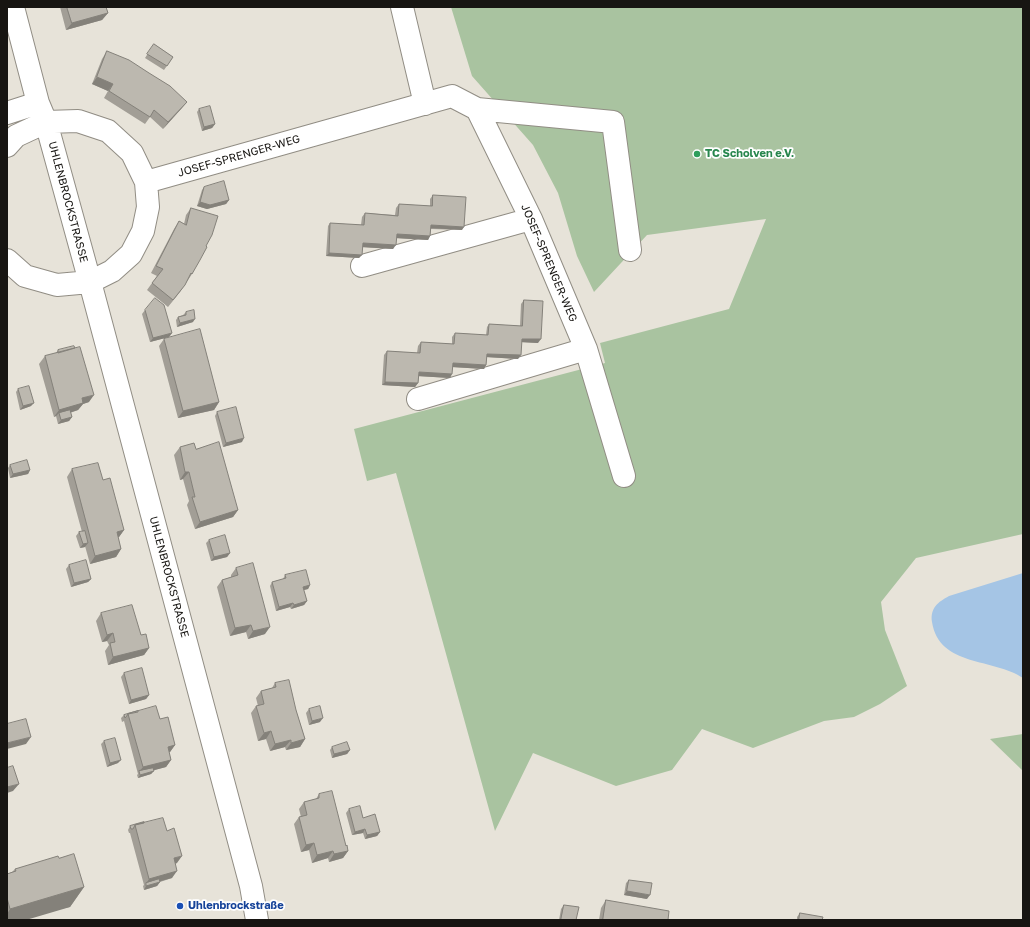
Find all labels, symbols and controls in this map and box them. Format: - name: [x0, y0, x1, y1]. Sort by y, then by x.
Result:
- street label: JOSEF-SPRENGER-WEG: [176, 132, 302, 180]
- street label: UHLENBROCKSTRASSE: [45, 140, 91, 264]
- place label: TC Scholven e.V.: [705, 147, 794, 161]
- marker: TC Scholven e.V.: [692, 149, 702, 159]
- street label: JOSEF-SPRENGER-WEG: [518, 202, 580, 324]
- street label: UHLENBROCKSTRASSE: [146, 515, 192, 639]
- place label: Uhlenbrockstraße: [188, 899, 284, 913]
- marker: Uhlenbrockstraße: [175, 901, 185, 911]

